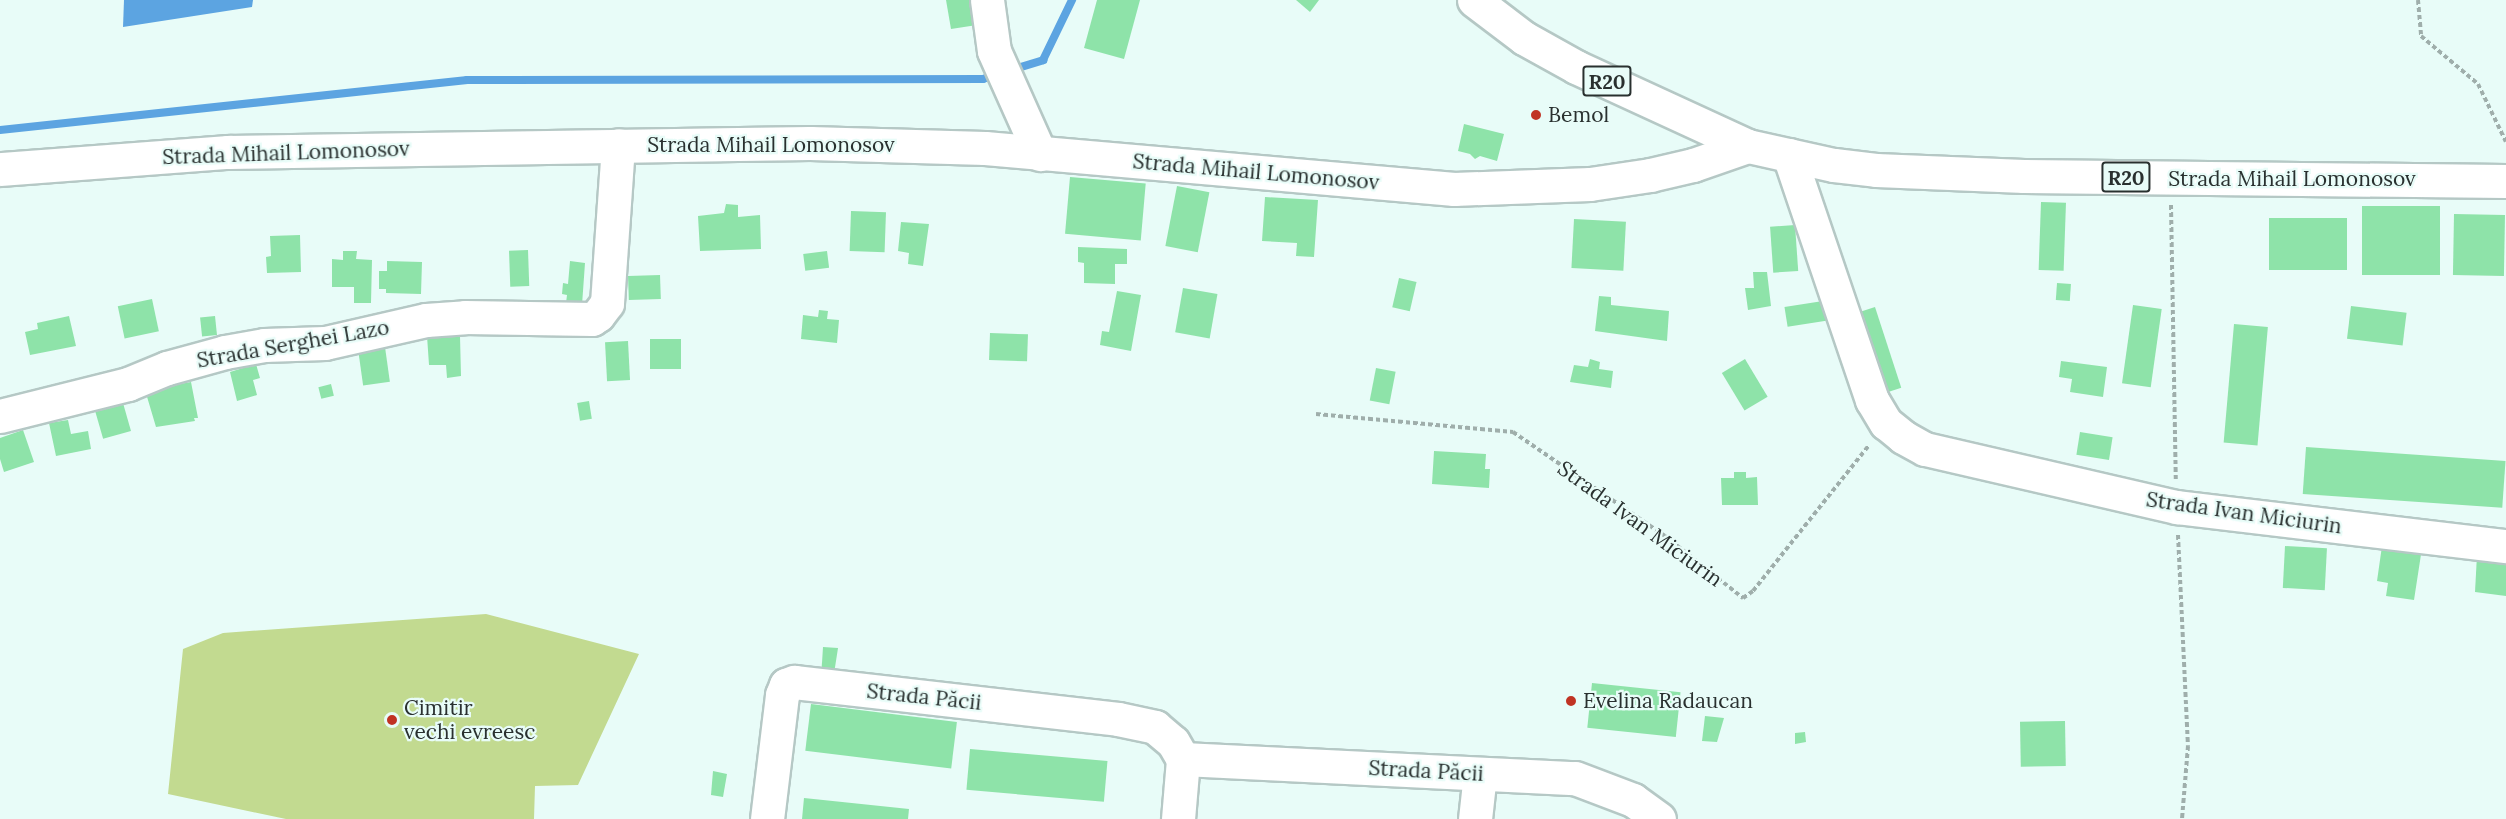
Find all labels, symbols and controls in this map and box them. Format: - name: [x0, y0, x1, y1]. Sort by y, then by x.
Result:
- road number: R20: [1582, 64, 1632, 98]
- place label: Bemol: [1548, 102, 1609, 128]
- marker: Bemol: [1529, 108, 1543, 122]
- street label: Strada Mihail Lomonosov: [647, 132, 895, 158]
- street label: Strada Mihail Lomonosov: [162, 136, 410, 170]
- street label: Strada Mihail Lomonosov: [1132, 149, 1380, 195]
- road number: R20: [2100, 160, 2152, 194]
- street label: Strada Mihail Lomonosov: [2168, 166, 2416, 192]
- street label: Strada Serghei Lazo: [195, 315, 391, 373]
- street label: Strada Ivan Miciurin: [1553, 456, 1727, 592]
- street label: Strada Ivan Miciurin: [2145, 487, 2343, 539]
- street label: Strada Păcii: [865, 678, 983, 716]
- place label: Evelina Radaucan: [1583, 688, 1753, 714]
- marker: Evelina Radaucan: [1564, 694, 1578, 708]
- place label: Cimitir vechi evreesc: [404, 695, 535, 745]
- marker: Cimitir vechi evreesc: [385, 713, 399, 727]
- street label: Strada Păcii: [1368, 755, 1484, 787]

